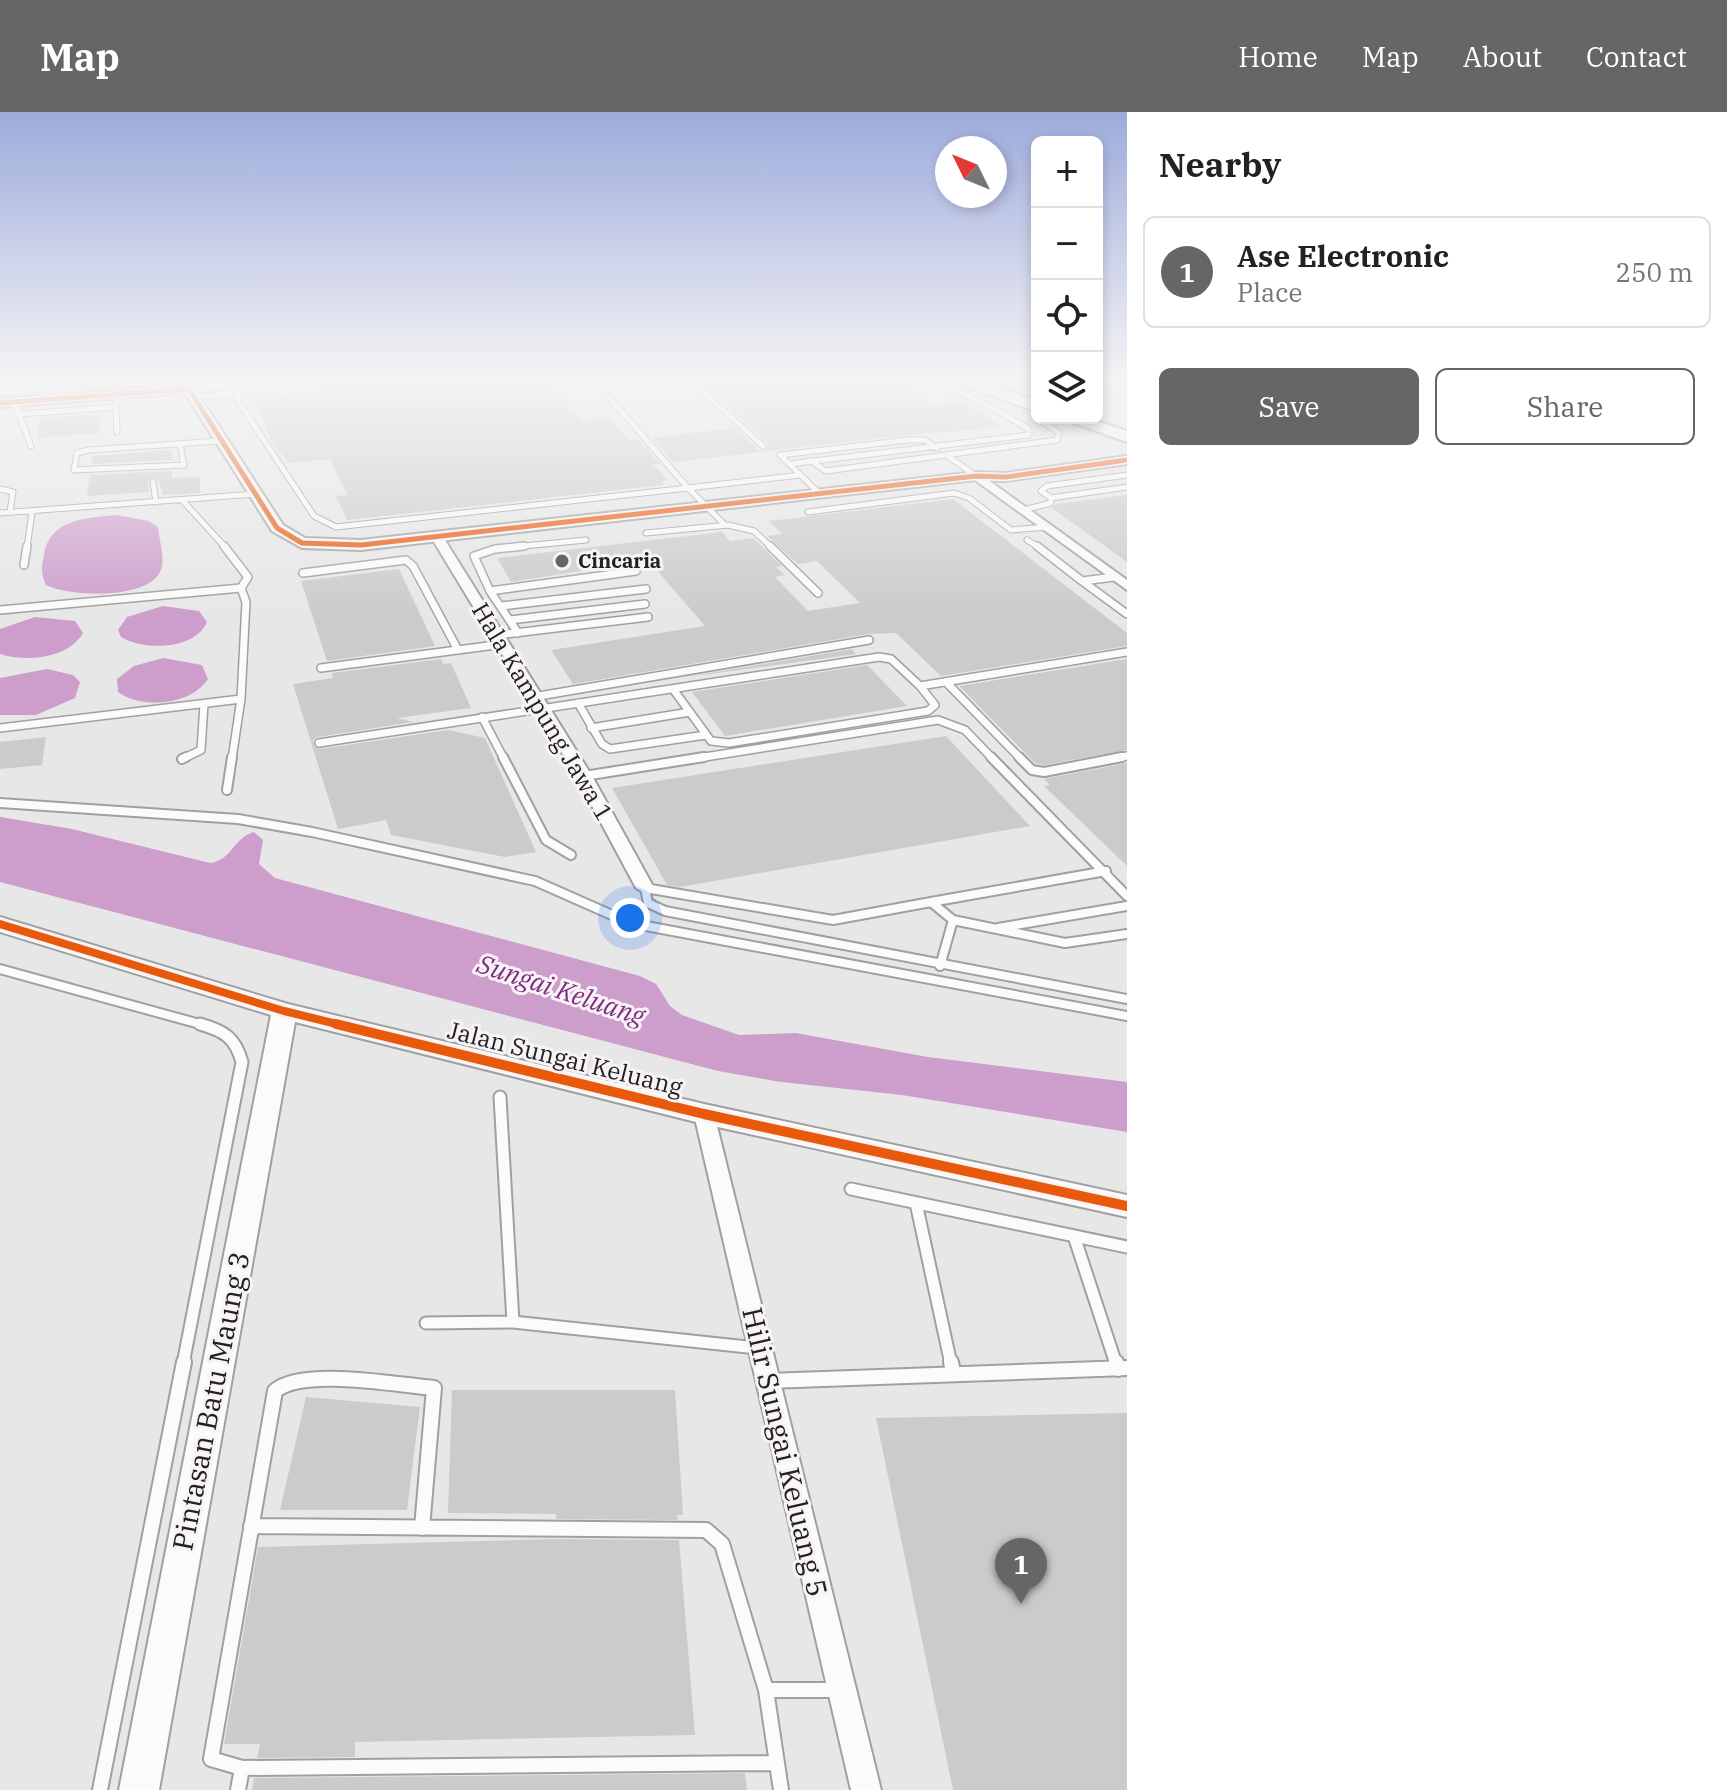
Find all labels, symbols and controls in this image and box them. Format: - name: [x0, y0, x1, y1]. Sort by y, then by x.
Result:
- text: Map: [40, 32, 120, 81]
- text: Home: [1238, 38, 1318, 75]
- text: Map: [1362, 38, 1419, 75]
- text: About: [1463, 38, 1542, 75]
- text: Contact: [1586, 38, 1687, 75]
- north arrow: [935, 136, 1007, 208]
- map controls: [1031, 136, 1103, 424]
- button: +: [1031, 136, 1103, 208]
- text: Nearby: [1159, 142, 1281, 186]
- button: −: [1031, 208, 1103, 280]
- text: Ase Electronic: [1237, 236, 1449, 275]
- text: 1: [1179, 255, 1195, 289]
- text: 250 m: [1615, 255, 1693, 289]
- text: Place: [1237, 275, 1302, 309]
- button: locate: [1031, 280, 1103, 352]
- button: layers: [1031, 352, 1103, 424]
- button: Save: [1159, 368, 1419, 445]
- button: Share: [1435, 368, 1695, 445]
- place label: Cincaria: [578, 547, 661, 574]
- marker: Cincaria: [553, 552, 571, 570]
- street label: Hala Kampung Jawa 1: [465, 596, 621, 827]
- your location: [610, 898, 650, 938]
- water label: Sungai Keluang: [472, 946, 650, 1032]
- street label: Jalan Sungai Keluang: [444, 1013, 686, 1103]
- street label: Pintasan Batu Maung 3: [163, 1248, 258, 1553]
- street label: Hilir Sungai Keluang 5: [734, 1304, 837, 1600]
- pin: 1: [995, 1538, 1047, 1604]

